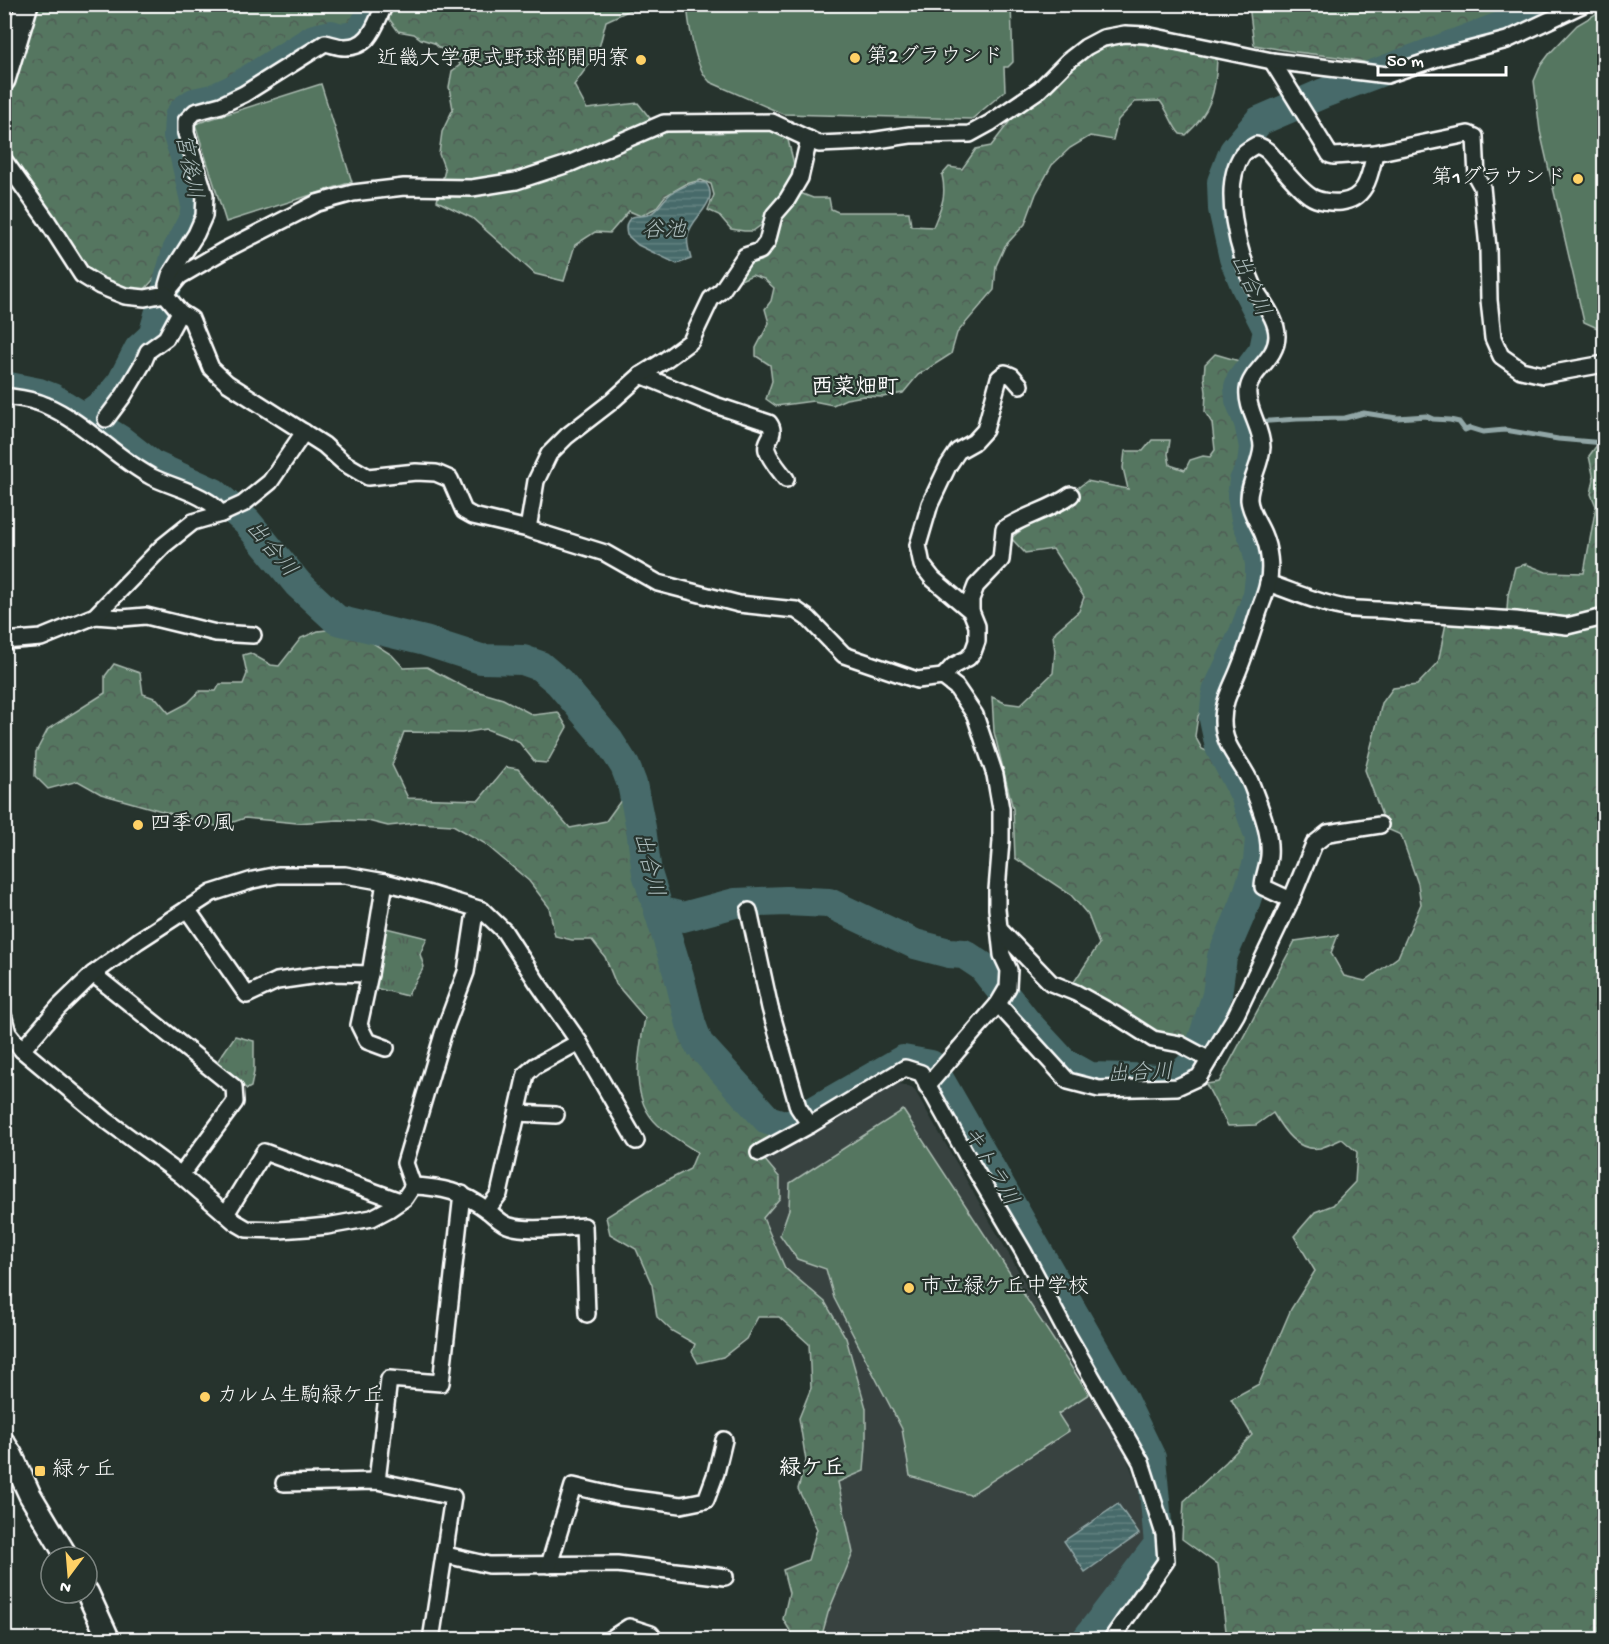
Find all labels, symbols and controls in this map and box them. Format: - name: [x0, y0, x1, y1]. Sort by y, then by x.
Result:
- scale bar: [1378, 39, 1506, 77]
- place label: 第2グラウンド: [867, 45, 1003, 71]
- place label: 近畿大学硬式野球部開明寮: [377, 46, 629, 73]
- marker: 第2グラウンド: [848, 51, 862, 65]
- text: 50 m: [1387, 52, 1424, 73]
- marker: 近畿大学硬式野球部開明寮: [634, 53, 648, 67]
- water label: 宮後川: [168, 132, 207, 202]
- place label: 第1グラウンド: [1432, 166, 1566, 192]
- marker: 第1グラウンド: [1571, 172, 1585, 186]
- water label: 谷池: [642, 218, 687, 245]
- water label: 出合川: [1224, 250, 1275, 321]
- district label: 西菜畑町: [811, 375, 899, 402]
- water label: 出合川: [239, 516, 302, 584]
- place label: 四季の風: [150, 812, 234, 838]
- marker: 四季の風: [131, 818, 145, 832]
- water label: 出合川: [626, 830, 669, 900]
- water label: 出合川: [1106, 1059, 1174, 1090]
- water label: キトラ川: [956, 1122, 1022, 1212]
- place label: 市立緑ケ丘中学校: [921, 1274, 1089, 1301]
- marker: 市立緑ケ丘中学校: [902, 1281, 916, 1295]
- place label: カルム生駒緑ケ丘: [217, 1384, 384, 1410]
- marker: カルム生駒緑ケ丘: [198, 1390, 212, 1404]
- district label: 緑ケ丘: [779, 1456, 845, 1483]
- place label: 緑ヶ丘: [52, 1458, 115, 1484]
- marker: 緑ヶ丘: [33, 1464, 47, 1478]
- north arrow: [39, 1545, 99, 1605]
- text: N: [58, 1575, 73, 1597]

